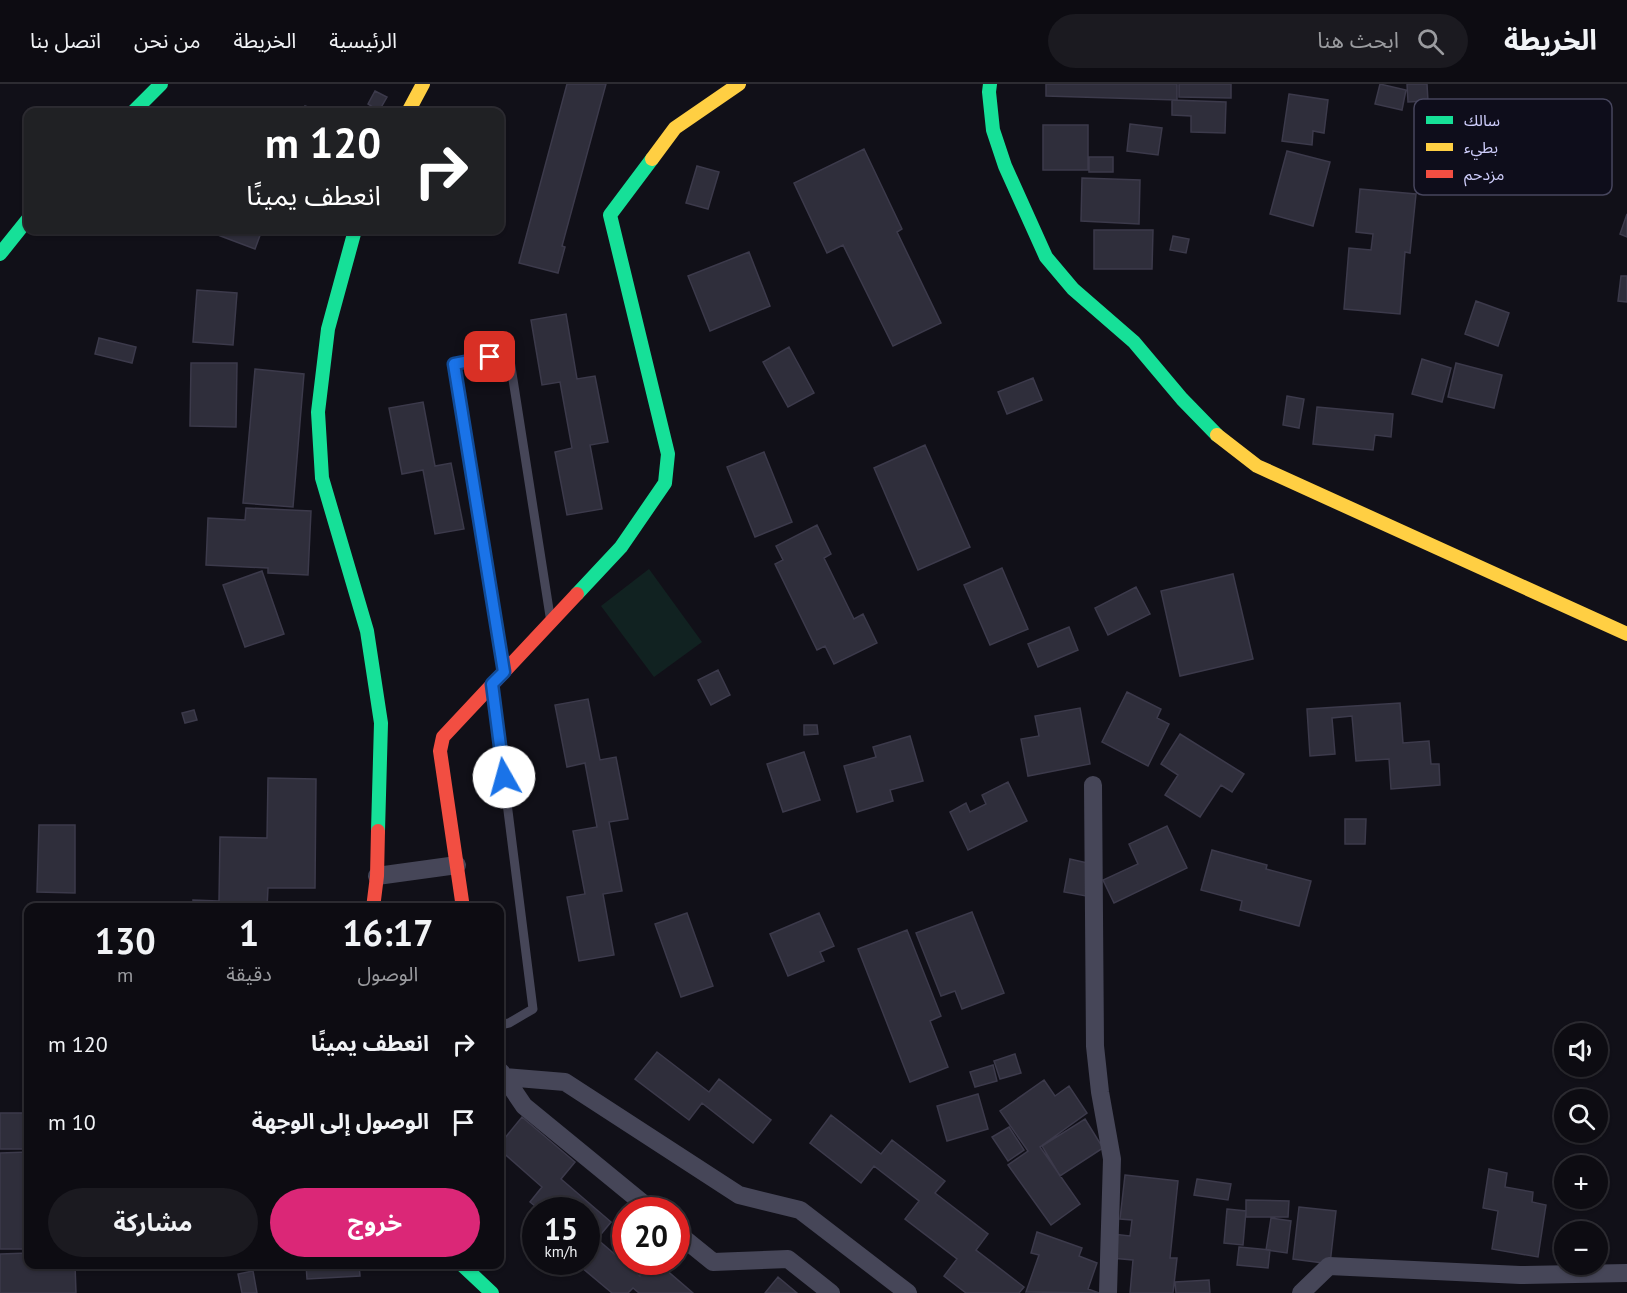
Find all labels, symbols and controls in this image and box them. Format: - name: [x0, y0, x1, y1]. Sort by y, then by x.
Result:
- search box: [1048, 14, 1468, 68]
- text: الخريطة: [1504, 21, 1597, 58]
- icon: search: [1414, 25, 1447, 58]
- text: ابحث هنا: [1317, 26, 1399, 54]
- text: اتصل بنا: [30, 27, 101, 54]
- text: من نحن: [134, 27, 200, 54]
- text: الخريطة: [233, 27, 296, 54]
- text: الرئيسية: [329, 27, 397, 54]
- legend: [1414, 99, 1612, 195]
- text: سالك: [1464, 110, 1500, 130]
- text: 120 m: [265, 115, 381, 170]
- icon: right: [402, 132, 480, 210]
- text: بطيء: [1464, 137, 1498, 160]
- text: مزدحم: [1464, 164, 1504, 187]
- text: انعطف يمينًا: [246, 178, 381, 212]
- pin: [464, 331, 515, 382]
- icon: arrive: [473, 340, 506, 373]
- position arrow: [472, 745, 536, 809]
- text: 1: [239, 909, 259, 956]
- text: 16:17: [342, 909, 434, 956]
- text: 130: [94, 917, 156, 964]
- text: دقيقة: [226, 961, 272, 987]
- text: الوصول: [357, 961, 418, 987]
- text: m: [117, 962, 133, 988]
- map controls: [1554, 1023, 1608, 1275]
- button: sound: [1554, 1023, 1608, 1077]
- icon: right: [447, 1028, 480, 1061]
- text: انعطف يمينًا: [311, 1029, 429, 1057]
- text: 120 m: [48, 1030, 108, 1058]
- button: search: [1554, 1089, 1608, 1143]
- icon: arrive: [447, 1106, 480, 1139]
- text: الوصول إلى الوجهة: [252, 1107, 429, 1135]
- text: 10 m: [48, 1108, 96, 1136]
- button: +: [1554, 1155, 1608, 1209]
- button: مشاركة: [48, 1188, 258, 1257]
- button: خروج: [270, 1188, 480, 1257]
- speed limit sign: 20: [612, 1197, 690, 1275]
- text: 15: [544, 1209, 578, 1248]
- button: −: [1554, 1221, 1608, 1275]
- text: km/h: [545, 1242, 577, 1261]

